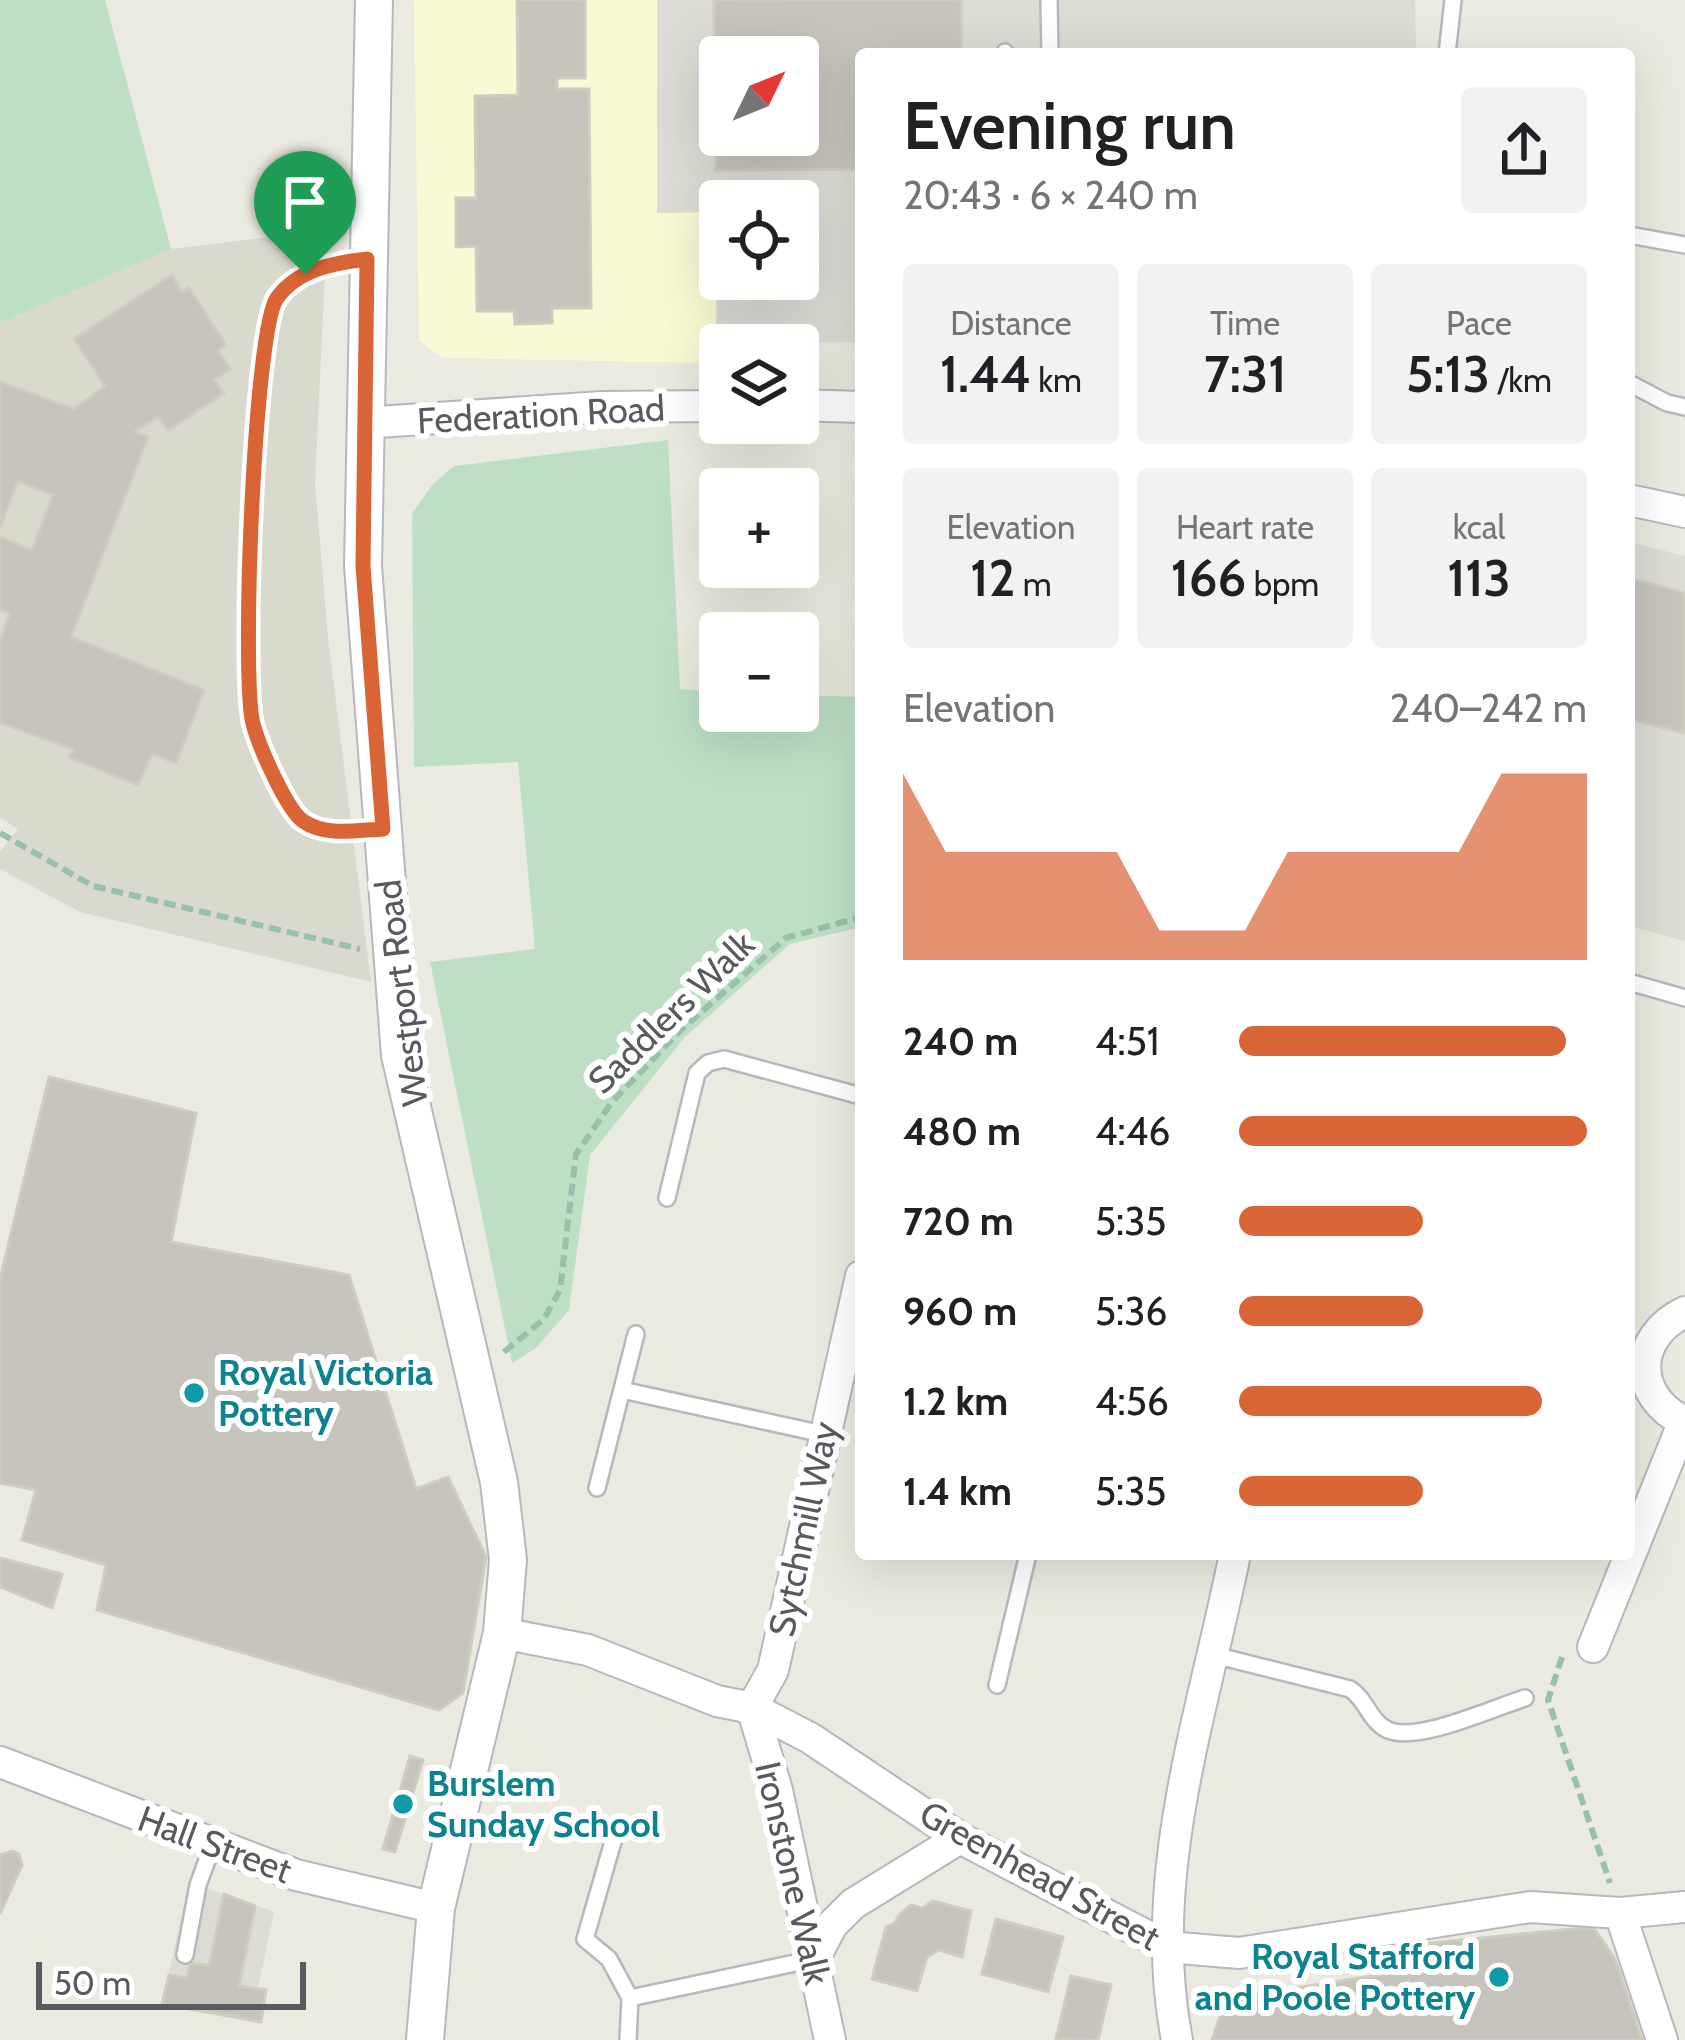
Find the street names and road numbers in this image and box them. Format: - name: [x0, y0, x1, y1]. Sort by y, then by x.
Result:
- street label: Federation Road: [416, 386, 666, 442]
- street label: Westport Road: [365, 877, 437, 1109]
- street label: Saddlers Walk: [579, 921, 764, 1102]
- street label: Sytchmill Way: [759, 1418, 847, 1640]
- street label: Ironstone Walk: [746, 1757, 840, 1990]
- street label: Greenhead Street: [912, 1791, 1168, 1959]
- street label: Hall Street: [132, 1796, 298, 1892]

